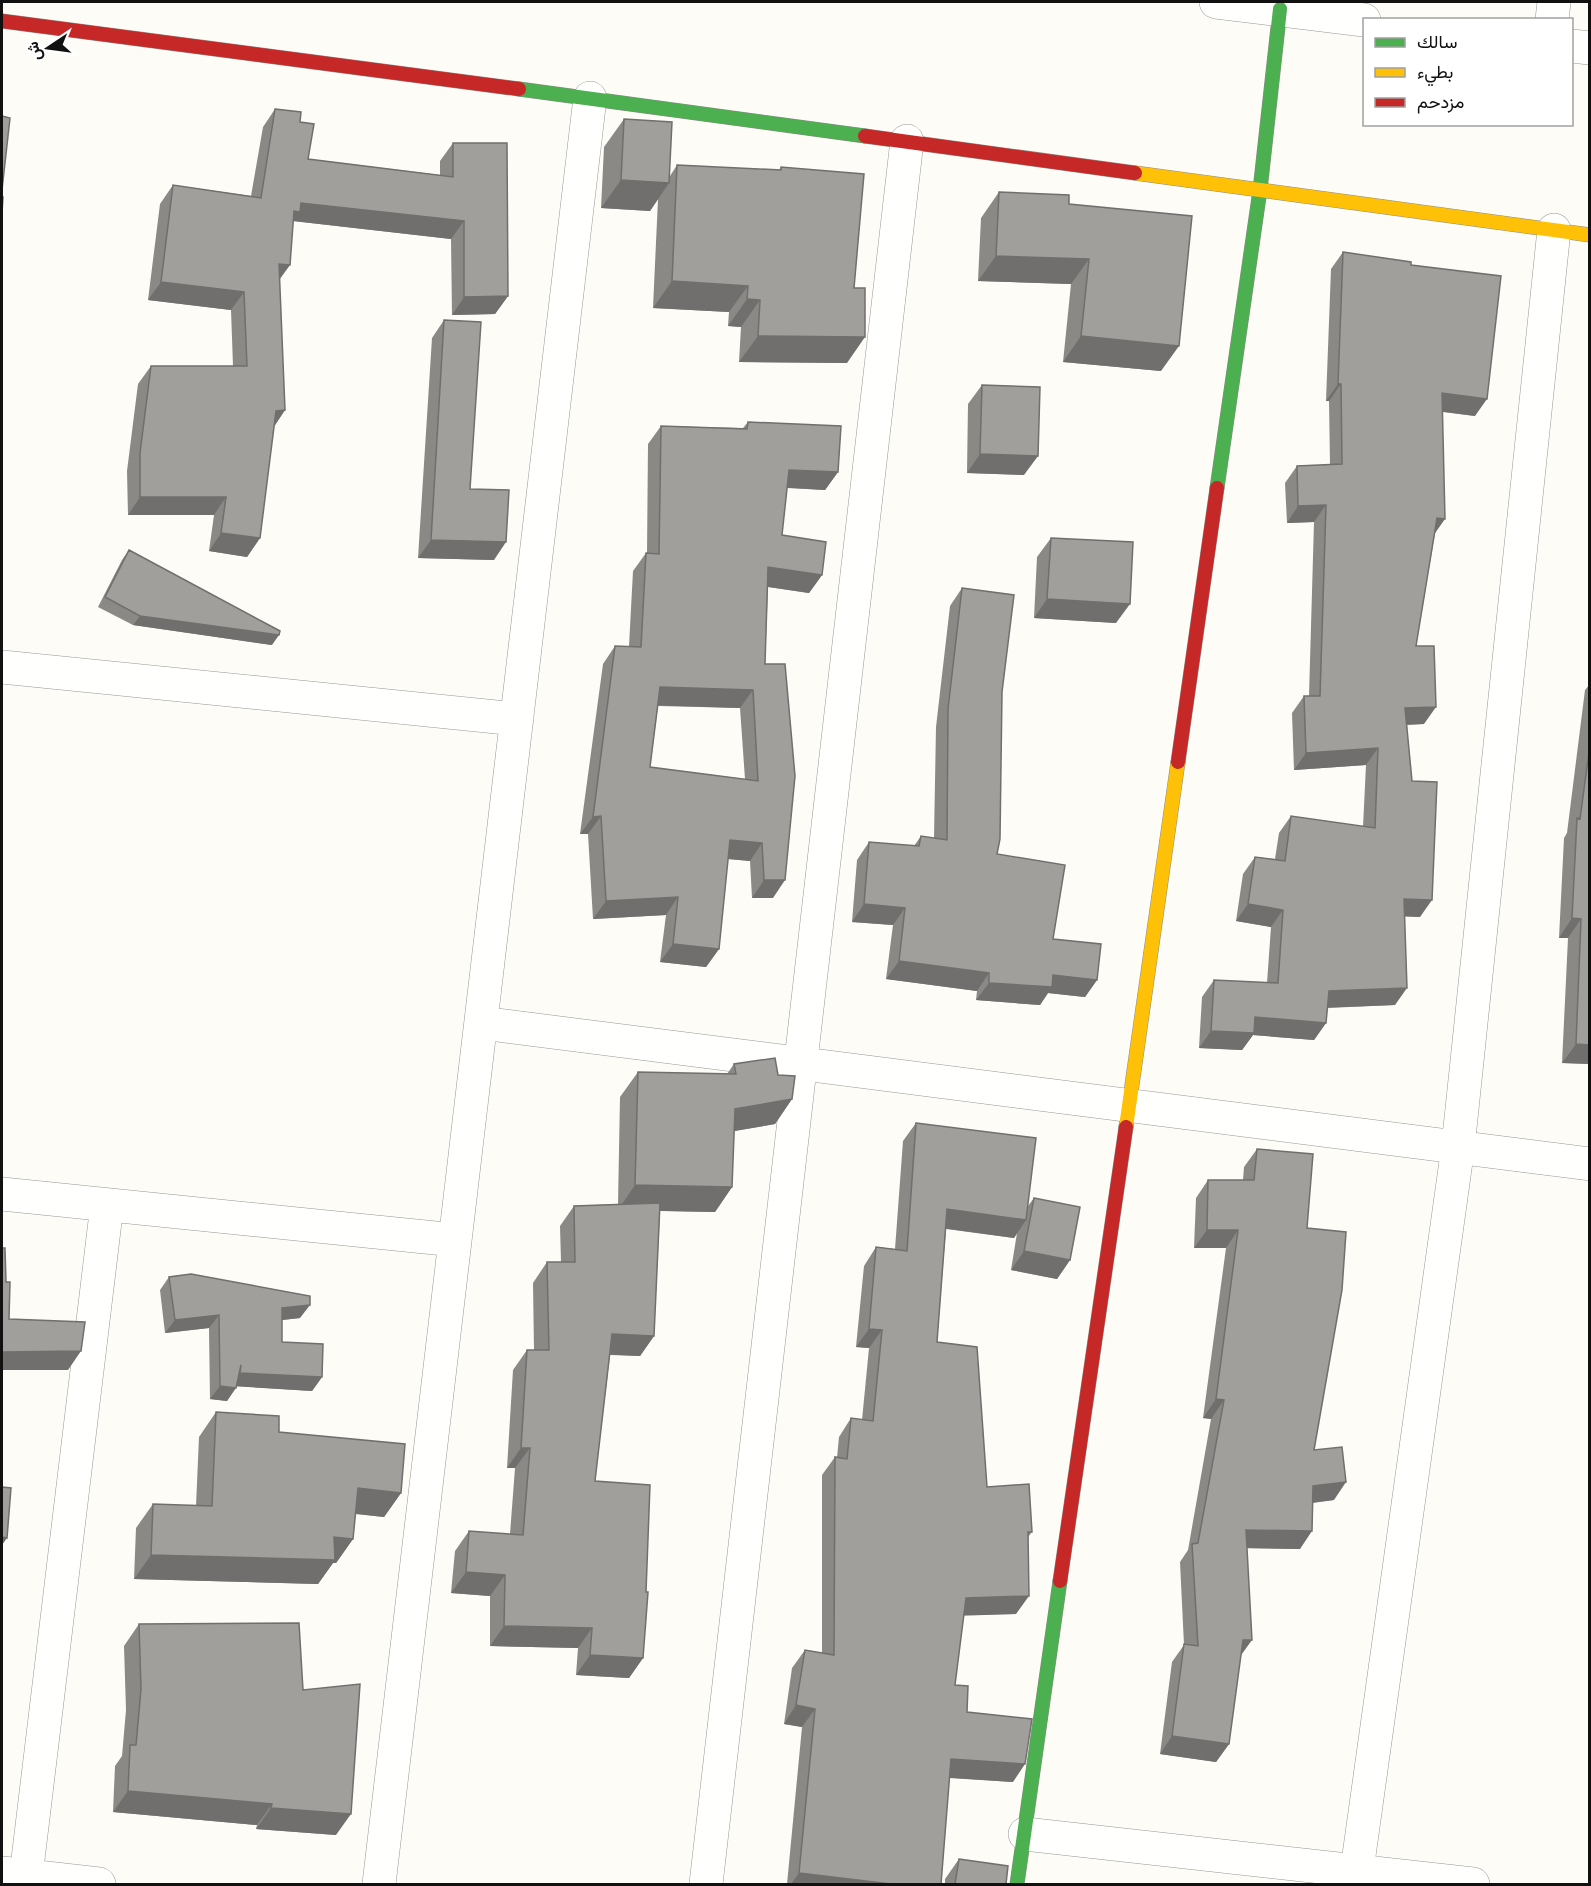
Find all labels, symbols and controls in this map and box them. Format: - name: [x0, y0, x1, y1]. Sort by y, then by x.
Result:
- north arrow: [18, 18, 78, 78]
- legend: [1363, 18, 1573, 126]
- text: سالك: [1417, 32, 1457, 52]
- text: ش: [23, 40, 45, 63]
- text: بطيء: [1417, 62, 1453, 87]
- text: مزدحم: [1417, 92, 1464, 114]

